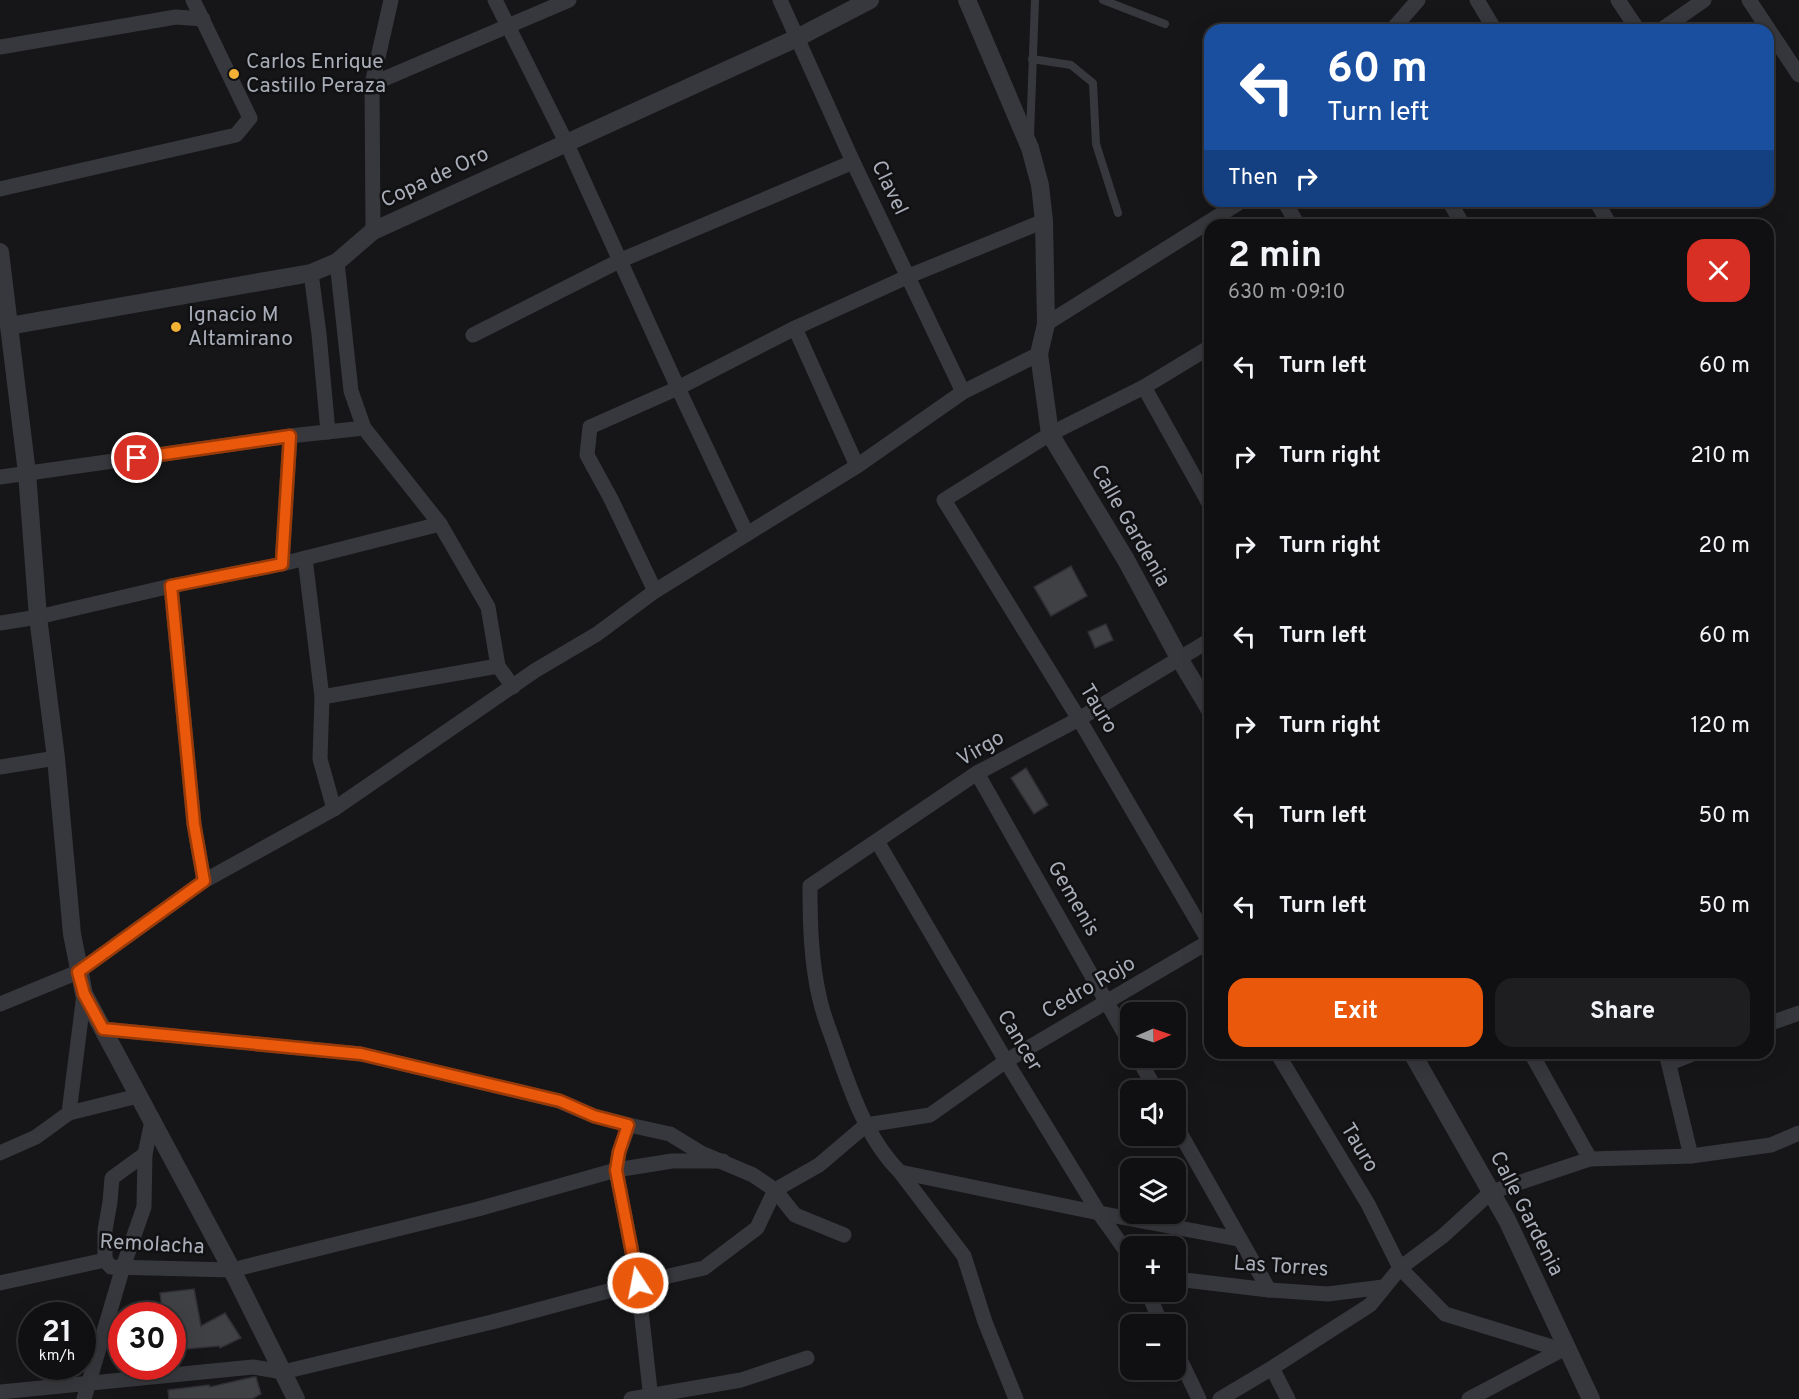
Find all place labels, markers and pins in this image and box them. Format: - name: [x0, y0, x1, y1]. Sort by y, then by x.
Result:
- place label: Carlos Enrique Castillo Peraza: [246, 49, 386, 100]
- marker: Carlos Enrique Castillo Peraza: [227, 67, 241, 81]
- place label: Ignacio M Altamirano: [188, 302, 293, 353]
- marker: Ignacio M Altamirano: [169, 320, 183, 334]
- pin: [111, 432, 162, 483]

